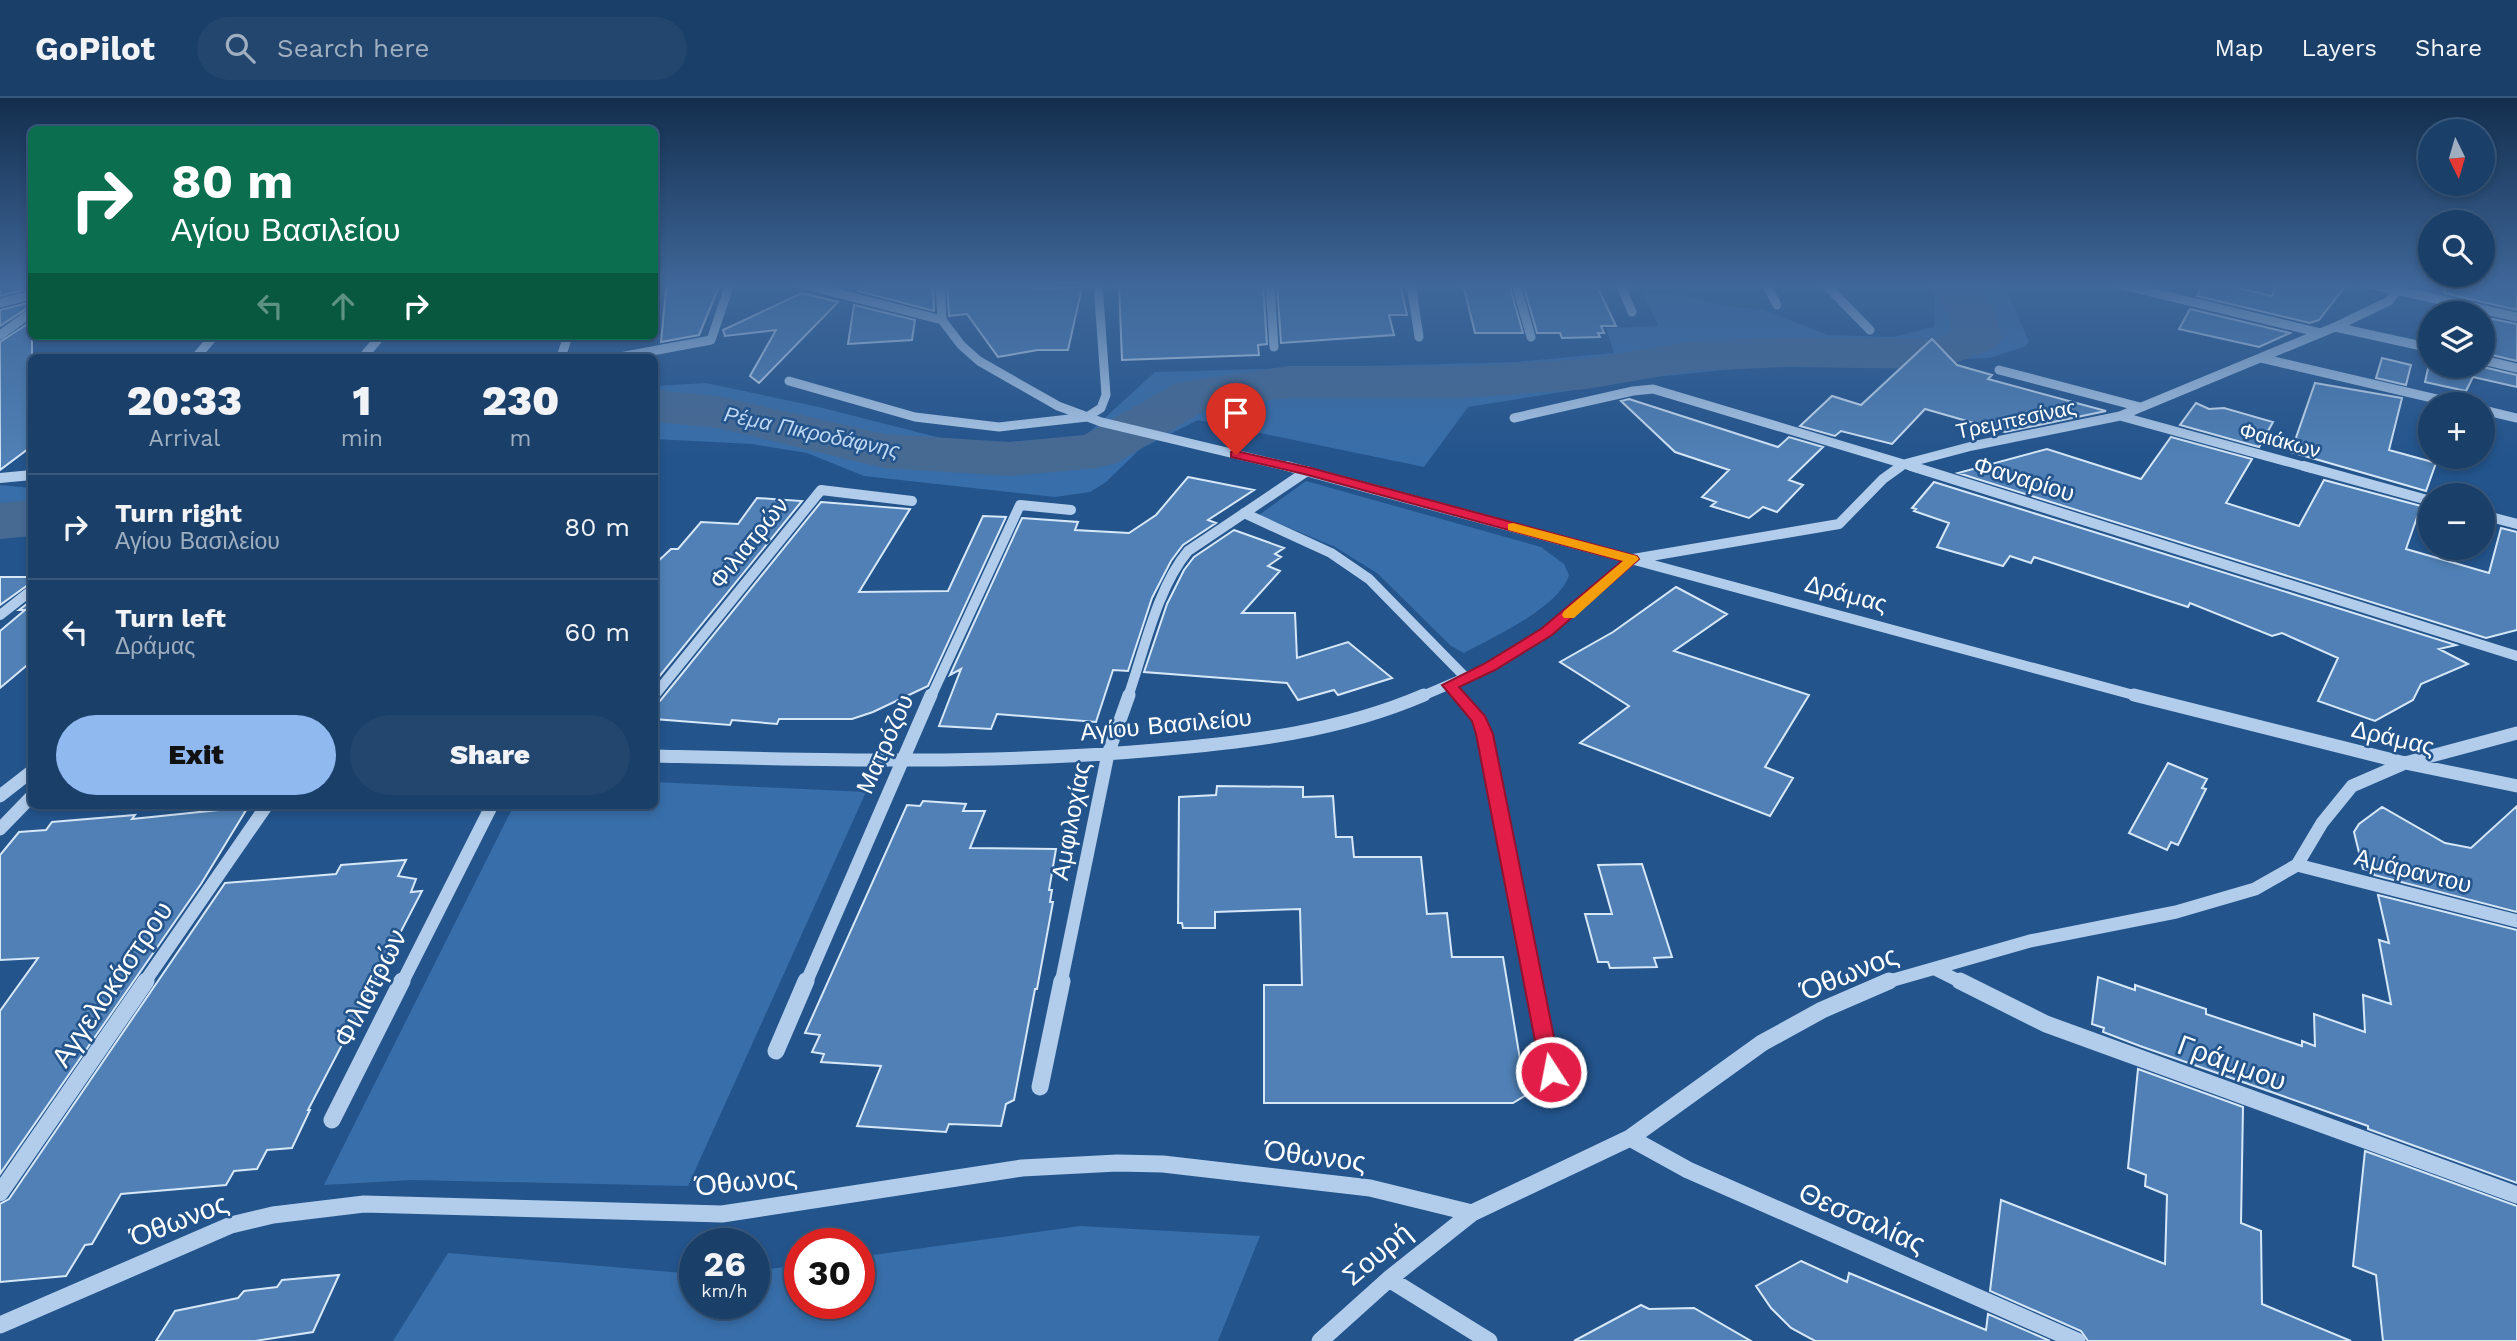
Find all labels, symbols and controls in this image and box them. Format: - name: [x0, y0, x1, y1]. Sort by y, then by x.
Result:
- search box: [197, 17, 687, 80]
- text: GoPilot: [35, 29, 155, 68]
- icon: search: [221, 29, 259, 67]
- text: Search here: [277, 33, 429, 63]
- text: Map: [2215, 34, 2263, 62]
- text: Layers: [2301, 34, 2377, 62]
- text: Share: [2415, 34, 2482, 62]
- north arrow: [2418, 119, 2496, 196]
- map controls: [2418, 119, 2495, 560]
- text: 80 m: [171, 152, 293, 210]
- icon: right: [56, 154, 147, 245]
- button: search: [2418, 210, 2495, 287]
- text: Αγίου Βασιλείου: [171, 211, 400, 249]
- icon: left: [251, 287, 289, 325]
- icon: ahead: [324, 287, 362, 325]
- icon: right: [397, 287, 435, 325]
- button: layers: [2418, 301, 2495, 378]
- text: 20:33: [127, 376, 242, 425]
- text: 1: [353, 376, 371, 425]
- text: 230: [482, 376, 559, 425]
- pin: [1206, 383, 1266, 455]
- button: +: [2418, 392, 2495, 469]
- icon: arrive: [1217, 394, 1255, 432]
- street label: Τρεμπεσίνας: [1954, 394, 2078, 444]
- water label: Ρέμα Πικροδάφνης: [722, 401, 903, 463]
- street label: Φαιάκων: [2237, 417, 2323, 463]
- text: Arrival: [148, 425, 220, 452]
- text: min: [341, 425, 383, 452]
- text: m: [510, 425, 531, 452]
- street label: Φαναρίου: [1970, 450, 2078, 508]
- button: −: [2418, 483, 2495, 560]
- street label: Φιλιατρών: [704, 492, 794, 594]
- text: Turn right: [115, 498, 242, 528]
- icon: right: [56, 508, 94, 546]
- text: 80 m: [564, 512, 630, 542]
- text: Αγίου Βασιλείου: [115, 528, 280, 555]
- street label: Δράμας: [1802, 570, 1890, 618]
- text: Turn left: [115, 603, 226, 633]
- icon: left: [56, 613, 94, 651]
- text: 60 m: [564, 617, 630, 647]
- text: Δράμας: [115, 633, 195, 660]
- street label: Ματρόζου: [851, 690, 919, 798]
- street label: Αγίου Βασιλείου: [1079, 704, 1253, 746]
- button: Exit: [56, 715, 336, 795]
- button: Share: [350, 715, 630, 795]
- street label: Δράμας: [2349, 715, 2437, 761]
- street label: Αμφιλοχίας: [1046, 760, 1096, 882]
- street label: Αμάραντου: [2351, 843, 2475, 899]
- street label: Αγγελοκάστρου: [44, 895, 180, 1073]
- street label: Φιλιατρών: [326, 924, 414, 1052]
- street label: Όθωνος: [1795, 939, 1903, 1008]
- street label: Γράμμου: [2173, 1028, 2291, 1098]
- position arrow: [1514, 1035, 1588, 1109]
- street label: Όθωνος: [1261, 1133, 1368, 1179]
- street label: Όθωνος: [692, 1159, 799, 1203]
- street label: Θεσσαλίας: [1794, 1175, 1930, 1261]
- street label: Όθωνος: [124, 1186, 233, 1254]
- street label: Σουρή: [1336, 1216, 1418, 1292]
- speed limit sign: 30: [784, 1228, 875, 1319]
- text: 26: [703, 1243, 746, 1285]
- text: km/h: [701, 1280, 748, 1301]

